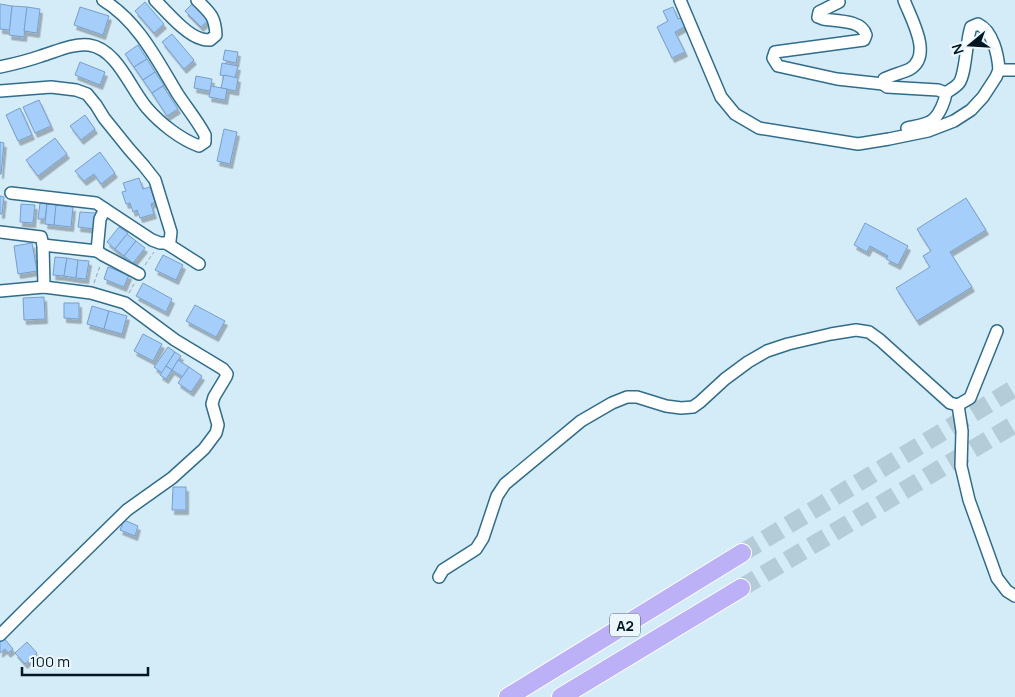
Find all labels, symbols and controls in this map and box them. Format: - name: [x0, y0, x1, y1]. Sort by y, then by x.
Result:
- north arrow: [945, 20, 995, 70]
- text: N: [947, 41, 968, 57]
- road number: A2: [610, 614, 640, 636]
- scale bar: [22, 644, 149, 676]
- text: 100 m: [30, 651, 70, 672]

